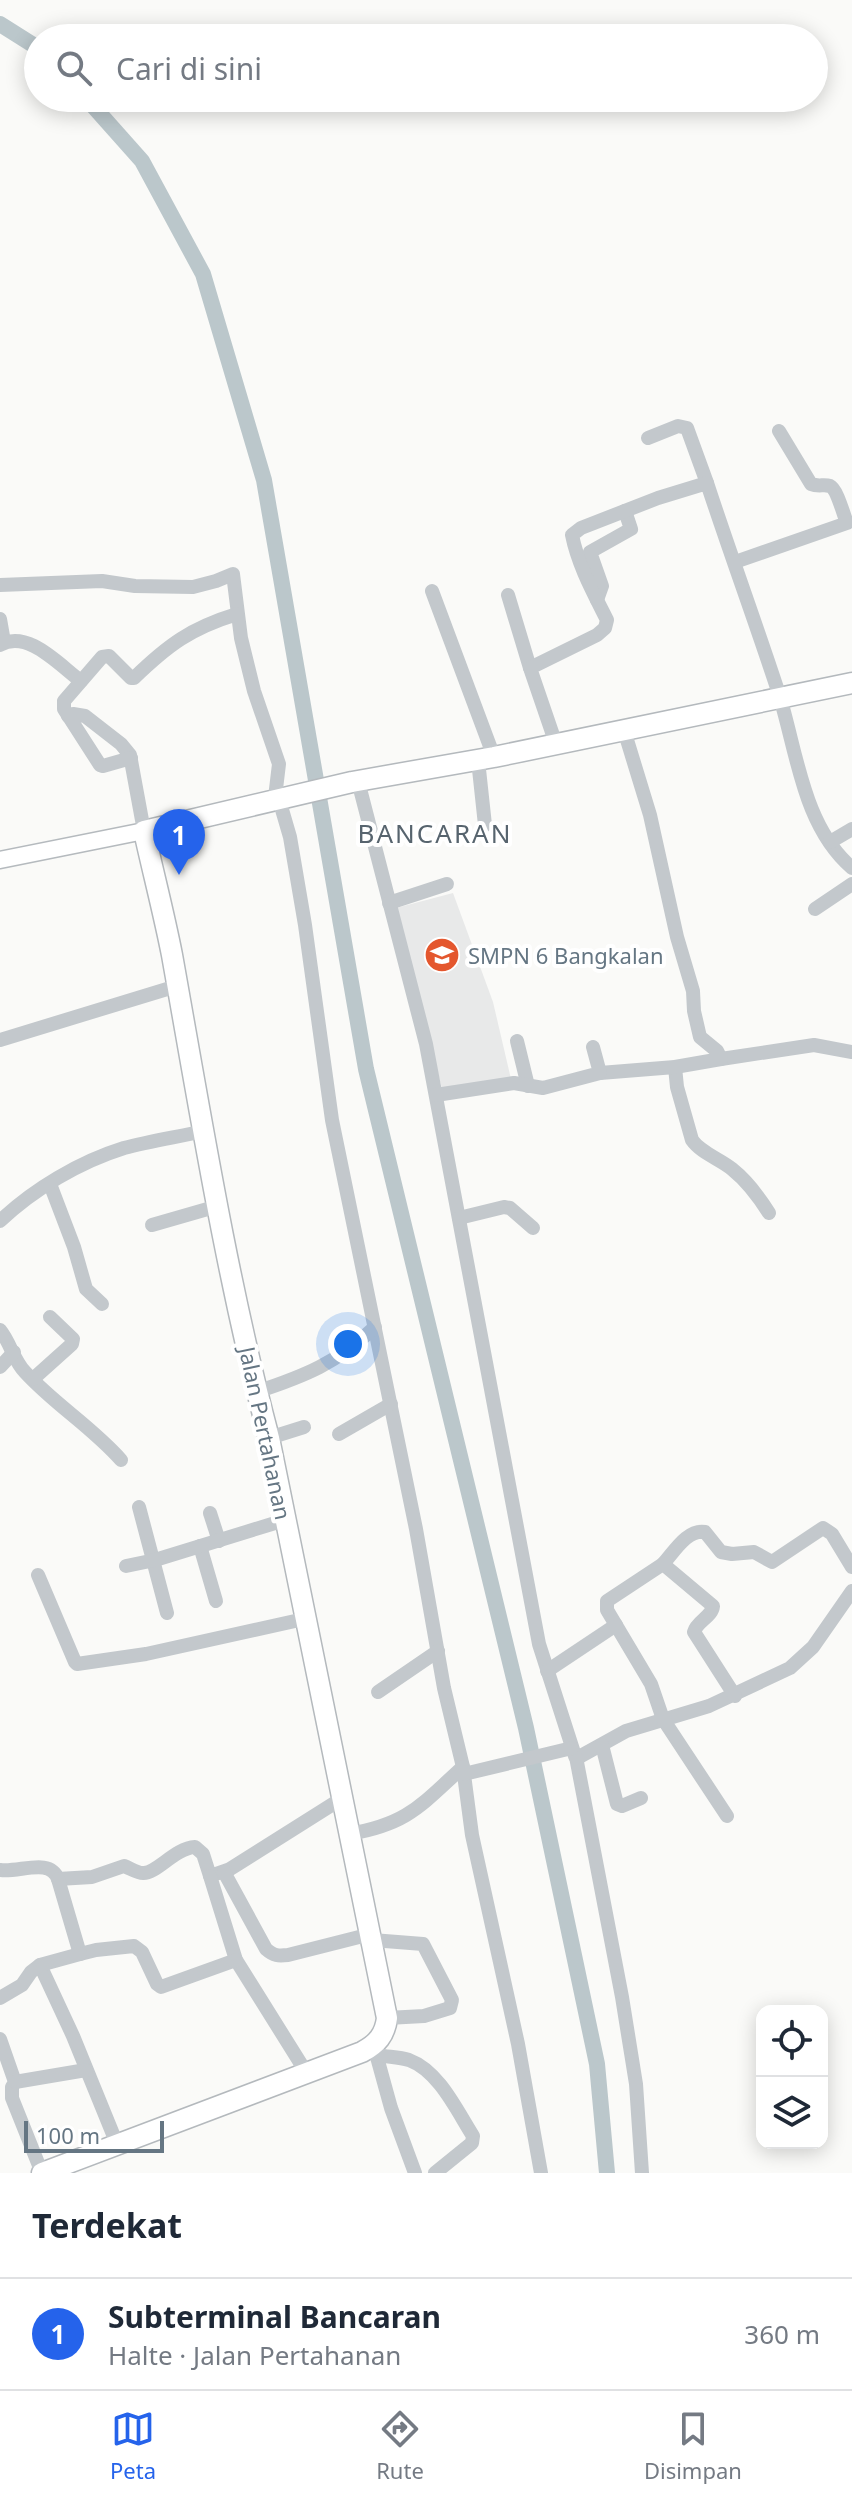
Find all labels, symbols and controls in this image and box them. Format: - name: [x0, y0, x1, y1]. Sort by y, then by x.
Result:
- search box: [24, 24, 828, 112]
- icon: search: [52, 46, 96, 90]
- text: Cari di sini: [116, 48, 262, 89]
- pin: 1: [153, 809, 205, 875]
- district label: BANCARAN: [358, 815, 512, 851]
- school or university icon: SMPN 6 Bangkalan: [423, 936, 461, 974]
- place label: SMPN 6 Bangkalan: [468, 940, 664, 970]
- your location: [328, 1324, 368, 1364]
- street label: Jalan Pertahanan: [233, 1342, 299, 1522]
- map controls: [756, 2005, 828, 2149]
- button: locate: [756, 2005, 828, 2077]
- button: layers: [756, 2077, 828, 2149]
- scale bar: [24, 2117, 164, 2153]
- text: 100 m: [36, 2120, 100, 2150]
- text: Terdekat: [32, 2202, 182, 2248]
- text: Subterminal Bancaran: [108, 2296, 441, 2337]
- text: 1: [51, 2316, 65, 2352]
- text: 360 m: [744, 2316, 820, 2352]
- text: Halte · Jalan Pertahanan: [108, 2337, 401, 2373]
- tab: Peta: [110, 2407, 156, 2485]
- tab: Rute: [376, 2407, 424, 2485]
- tab: Disimpan: [644, 2407, 742, 2485]

